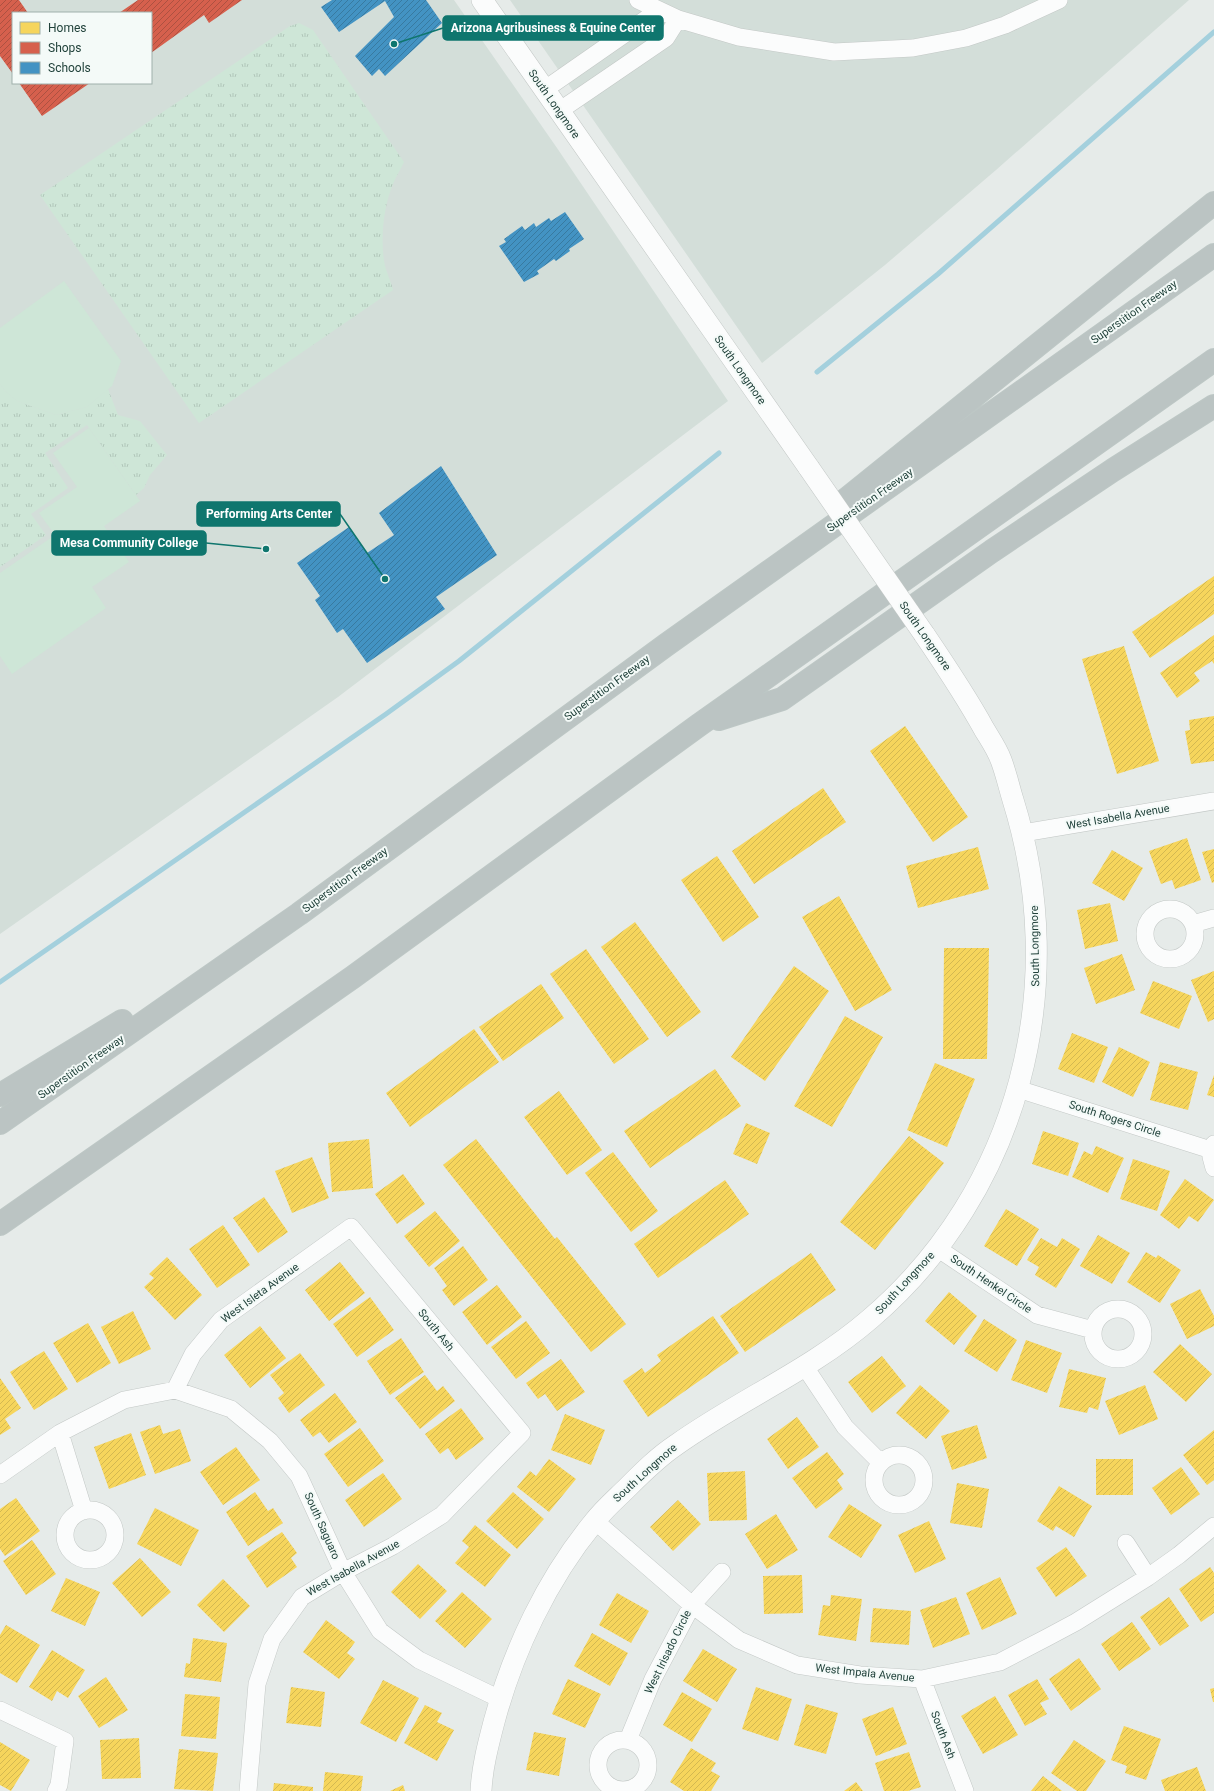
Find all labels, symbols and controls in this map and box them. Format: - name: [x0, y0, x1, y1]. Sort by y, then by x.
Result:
- legend: [12, 12, 152, 84]
- callout: Arizona Agribusiness & Equine Center: [443, 16, 663, 40]
- text: Homes: [48, 21, 86, 35]
- text: Arizona Agribusiness & Equine Center: [451, 21, 656, 35]
- text: Shops: [48, 41, 82, 55]
- text: Schools: [48, 61, 91, 75]
- street label: South Longmore: [525, 67, 583, 141]
- street label: Superstition Freeway: [1088, 277, 1180, 347]
- street label: South Longmore: [711, 333, 769, 407]
- street label: Superstition Freeway: [824, 465, 916, 535]
- callout: Performing Arts Center: [197, 502, 340, 526]
- text: Performing Arts Center: [206, 507, 333, 521]
- callout: Mesa Community College: [52, 531, 206, 555]
- text: Mesa Community College: [60, 536, 199, 550]
- street label: South Longmore: [896, 599, 954, 673]
- street label: Superstition Freeway: [562, 652, 653, 723]
- street label: West Isabella Avenue: [1066, 802, 1171, 832]
- street label: Superstition Freeway: [300, 844, 391, 915]
- street label: South Longmore: [1028, 905, 1042, 987]
- street label: Superstition Freeway: [35, 1032, 127, 1102]
- street label: South Rogers Circle: [1067, 1098, 1163, 1140]
- street label: South Longmore: [873, 1249, 938, 1317]
- street label: South Henkel Circle: [948, 1252, 1034, 1316]
- street label: West Isleta Avenue: [219, 1260, 302, 1326]
- street label: South Ash: [415, 1306, 457, 1354]
- street label: South Longmore: [611, 1441, 680, 1505]
- street label: South Saguaro: [301, 1491, 343, 1561]
- street label: West Isabella Avenue: [304, 1537, 402, 1599]
- street label: West Irisado Circle: [642, 1608, 694, 1696]
- street label: West Impala Avenue: [815, 1661, 915, 1685]
- street label: South Ash: [928, 1709, 958, 1761]

